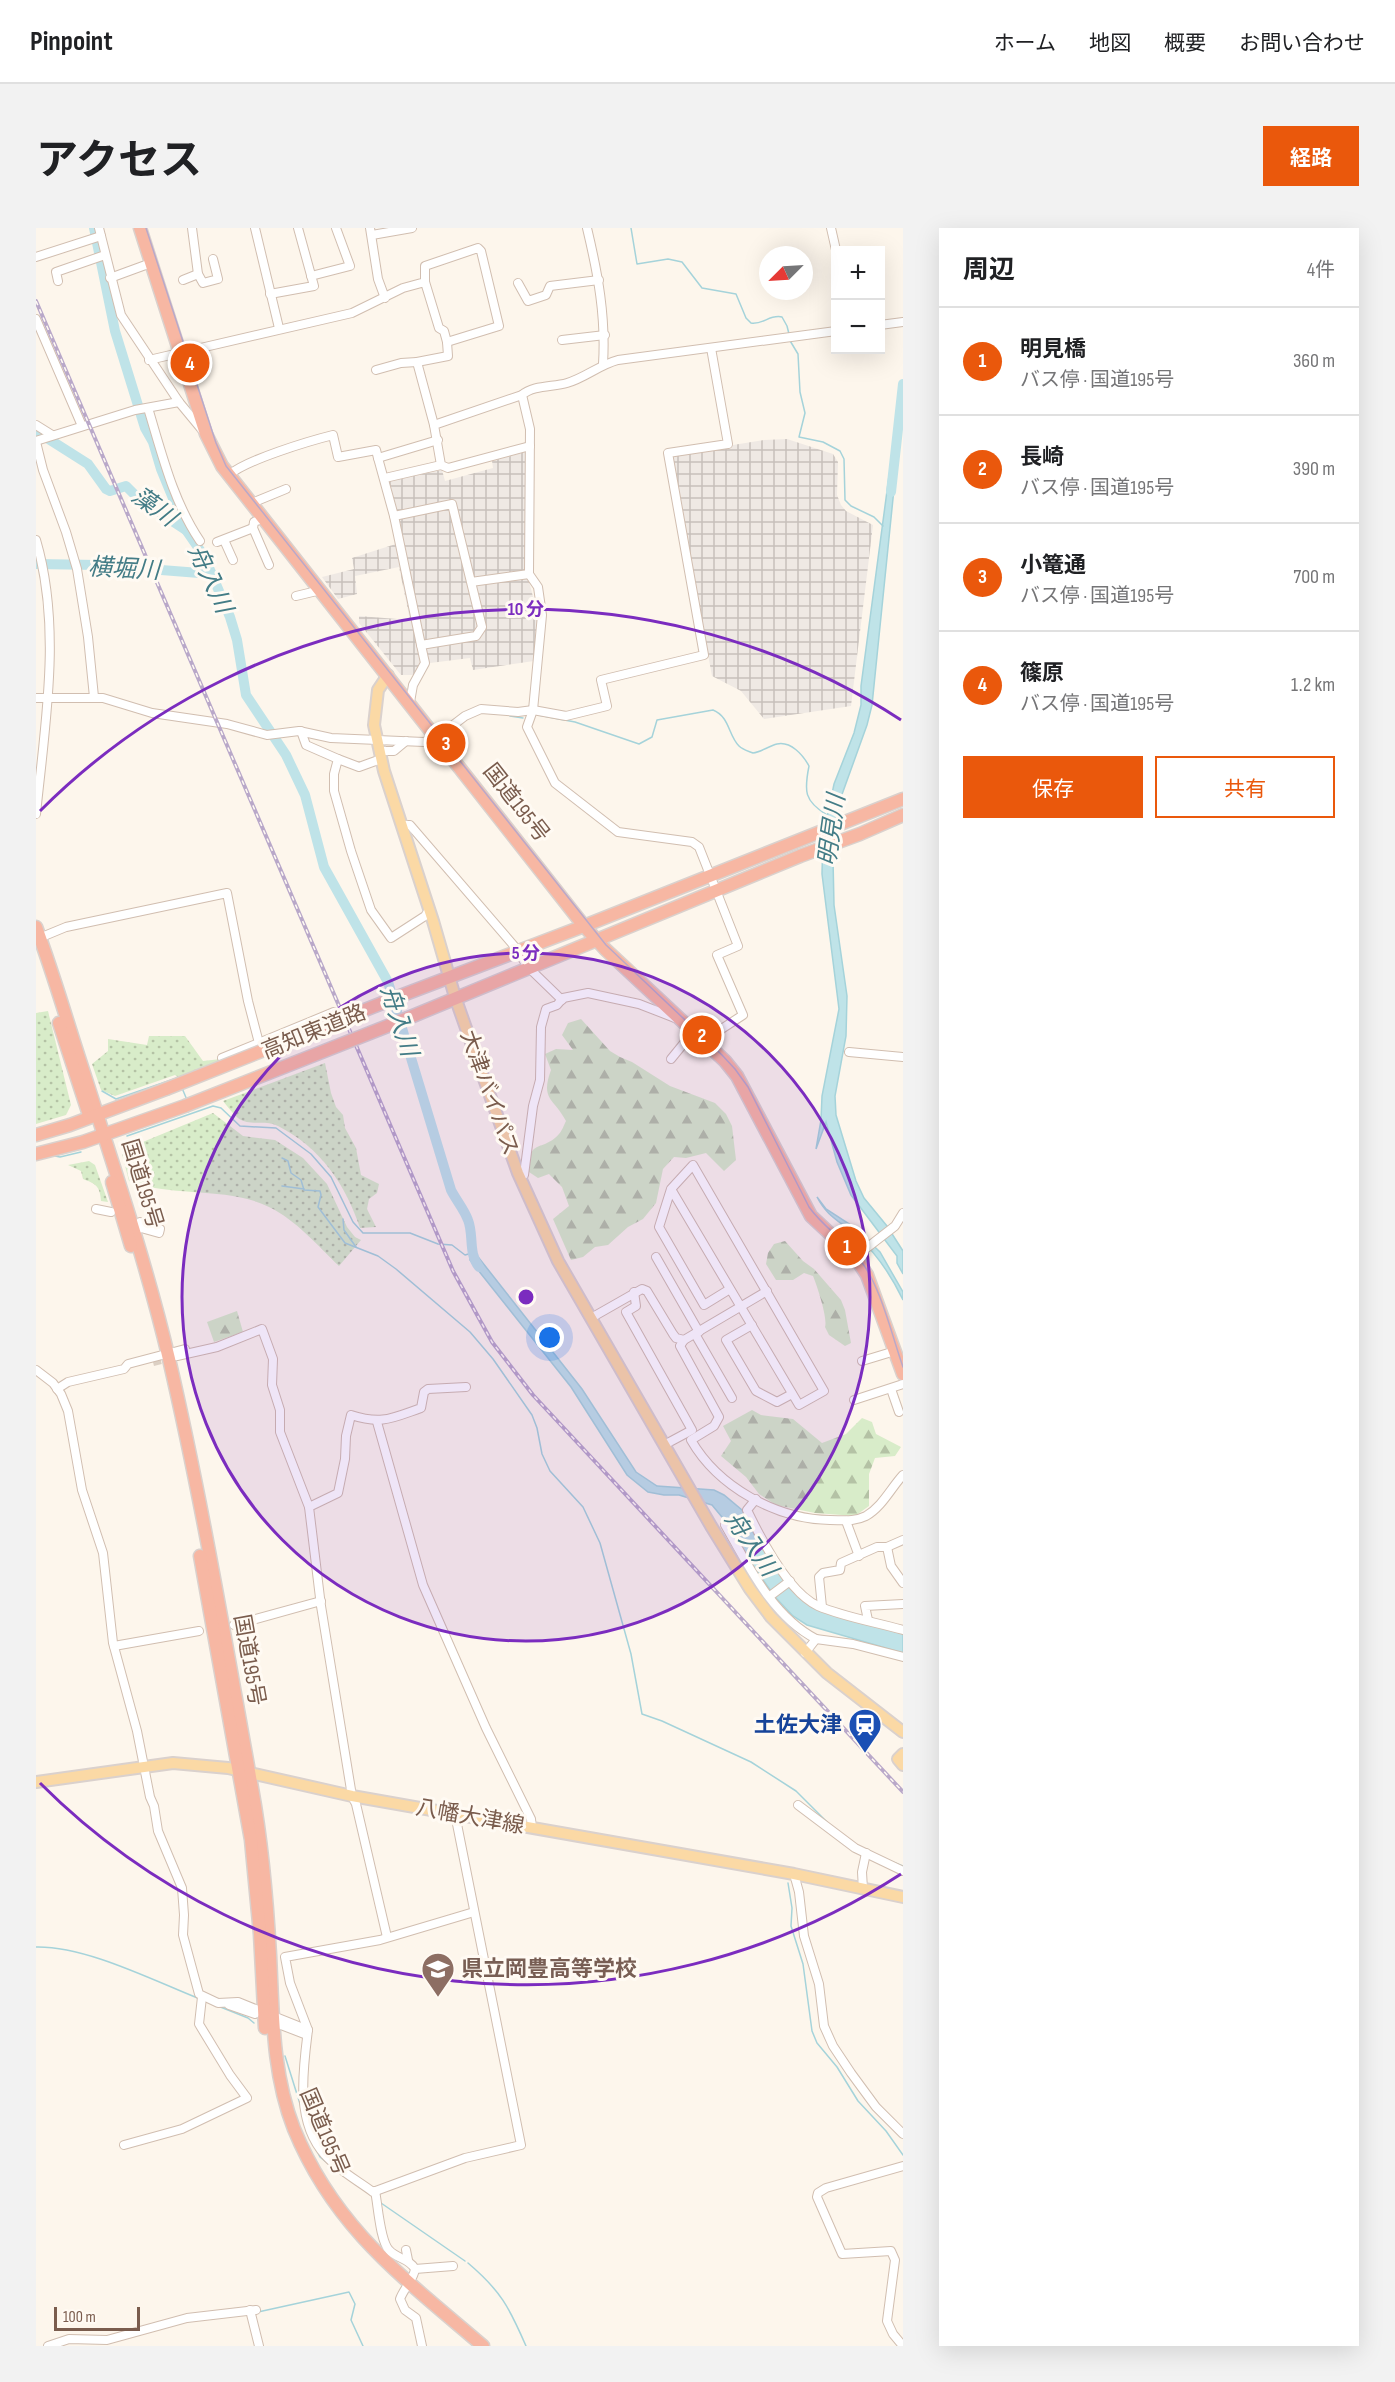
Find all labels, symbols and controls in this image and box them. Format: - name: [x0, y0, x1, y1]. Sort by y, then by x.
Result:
- text: Pinpoint: [30, 25, 113, 58]
- text: ホーム: [994, 31, 1056, 56]
- text: 地図: [1089, 31, 1131, 56]
- text: 概要: [1164, 31, 1206, 56]
- text: お問い合わせ: [1239, 31, 1365, 56]
- button: 経路: [1263, 126, 1359, 186]
- text: アクセス: [36, 136, 202, 187]
- north arrow: [759, 246, 813, 300]
- map controls: [831, 246, 885, 354]
- button: +: [831, 246, 885, 300]
- text: 周辺: [963, 255, 1015, 286]
- text: 4件: [1307, 258, 1335, 282]
- button: −: [831, 300, 885, 354]
- text: 明見橋: [1020, 336, 1086, 363]
- pin: 4: [170, 340, 210, 386]
- text: 1: [979, 349, 986, 373]
- text: 360 m: [1293, 349, 1335, 373]
- text: バス停 · 国道195号: [1020, 368, 1174, 392]
- text: 長崎: [1020, 444, 1064, 471]
- text: 2: [978, 457, 987, 481]
- text: 390 m: [1293, 457, 1335, 481]
- text: バス停 · 国道195号: [1020, 476, 1174, 500]
- water label: 藻川: [126, 481, 184, 535]
- water label: 舟入川: [182, 540, 240, 620]
- text: 小篭通: [1020, 552, 1086, 579]
- water label: 横堀川: [87, 553, 164, 586]
- text: 3: [978, 565, 987, 589]
- text: 700 m: [1293, 565, 1335, 589]
- text: バス停 · 国道195号: [1020, 584, 1174, 608]
- text: 10 分: [508, 599, 544, 620]
- text: 篠原: [1020, 660, 1064, 687]
- text: 4: [978, 673, 987, 697]
- text: 1.2 km: [1291, 673, 1335, 697]
- text: バス停 · 国道195号: [1020, 692, 1174, 716]
- pin: 3: [426, 720, 466, 766]
- button: 保存: [963, 756, 1143, 818]
- button: 共有: [1155, 756, 1335, 818]
- street label: 国道195号: [477, 758, 555, 848]
- water label: 明見川: [813, 789, 852, 868]
- text: 5 分: [512, 943, 540, 964]
- water label: 舟入川: [374, 982, 425, 1063]
- street label: 高知東道路: [258, 999, 370, 1065]
- pin: 2: [682, 1012, 722, 1058]
- street label: 大津バイパス: [454, 1027, 524, 1159]
- street label: 国道195号: [116, 1136, 168, 1232]
- pin: 1: [828, 1224, 866, 1268]
- centre of rings: [516, 1287, 536, 1307]
- your location: [535, 1323, 564, 1352]
- water label: 舟入川: [718, 1506, 785, 1584]
- street label: 国道195号: [228, 1612, 270, 1708]
- station icon: 土佐大津: [847, 1707, 883, 1754]
- place label: 土佐大津: [754, 1712, 842, 1739]
- street label: 八幡大津線: [413, 1794, 527, 1840]
- school or university icon: 県立岡豊高等学校: [420, 1951, 456, 1998]
- place label: 県立岡豊高等学校: [461, 1956, 637, 1983]
- street label: 国道195号: [294, 2084, 354, 2180]
- scale bar: [54, 2304, 140, 2332]
- text: 100 m: [63, 2308, 96, 2327]

